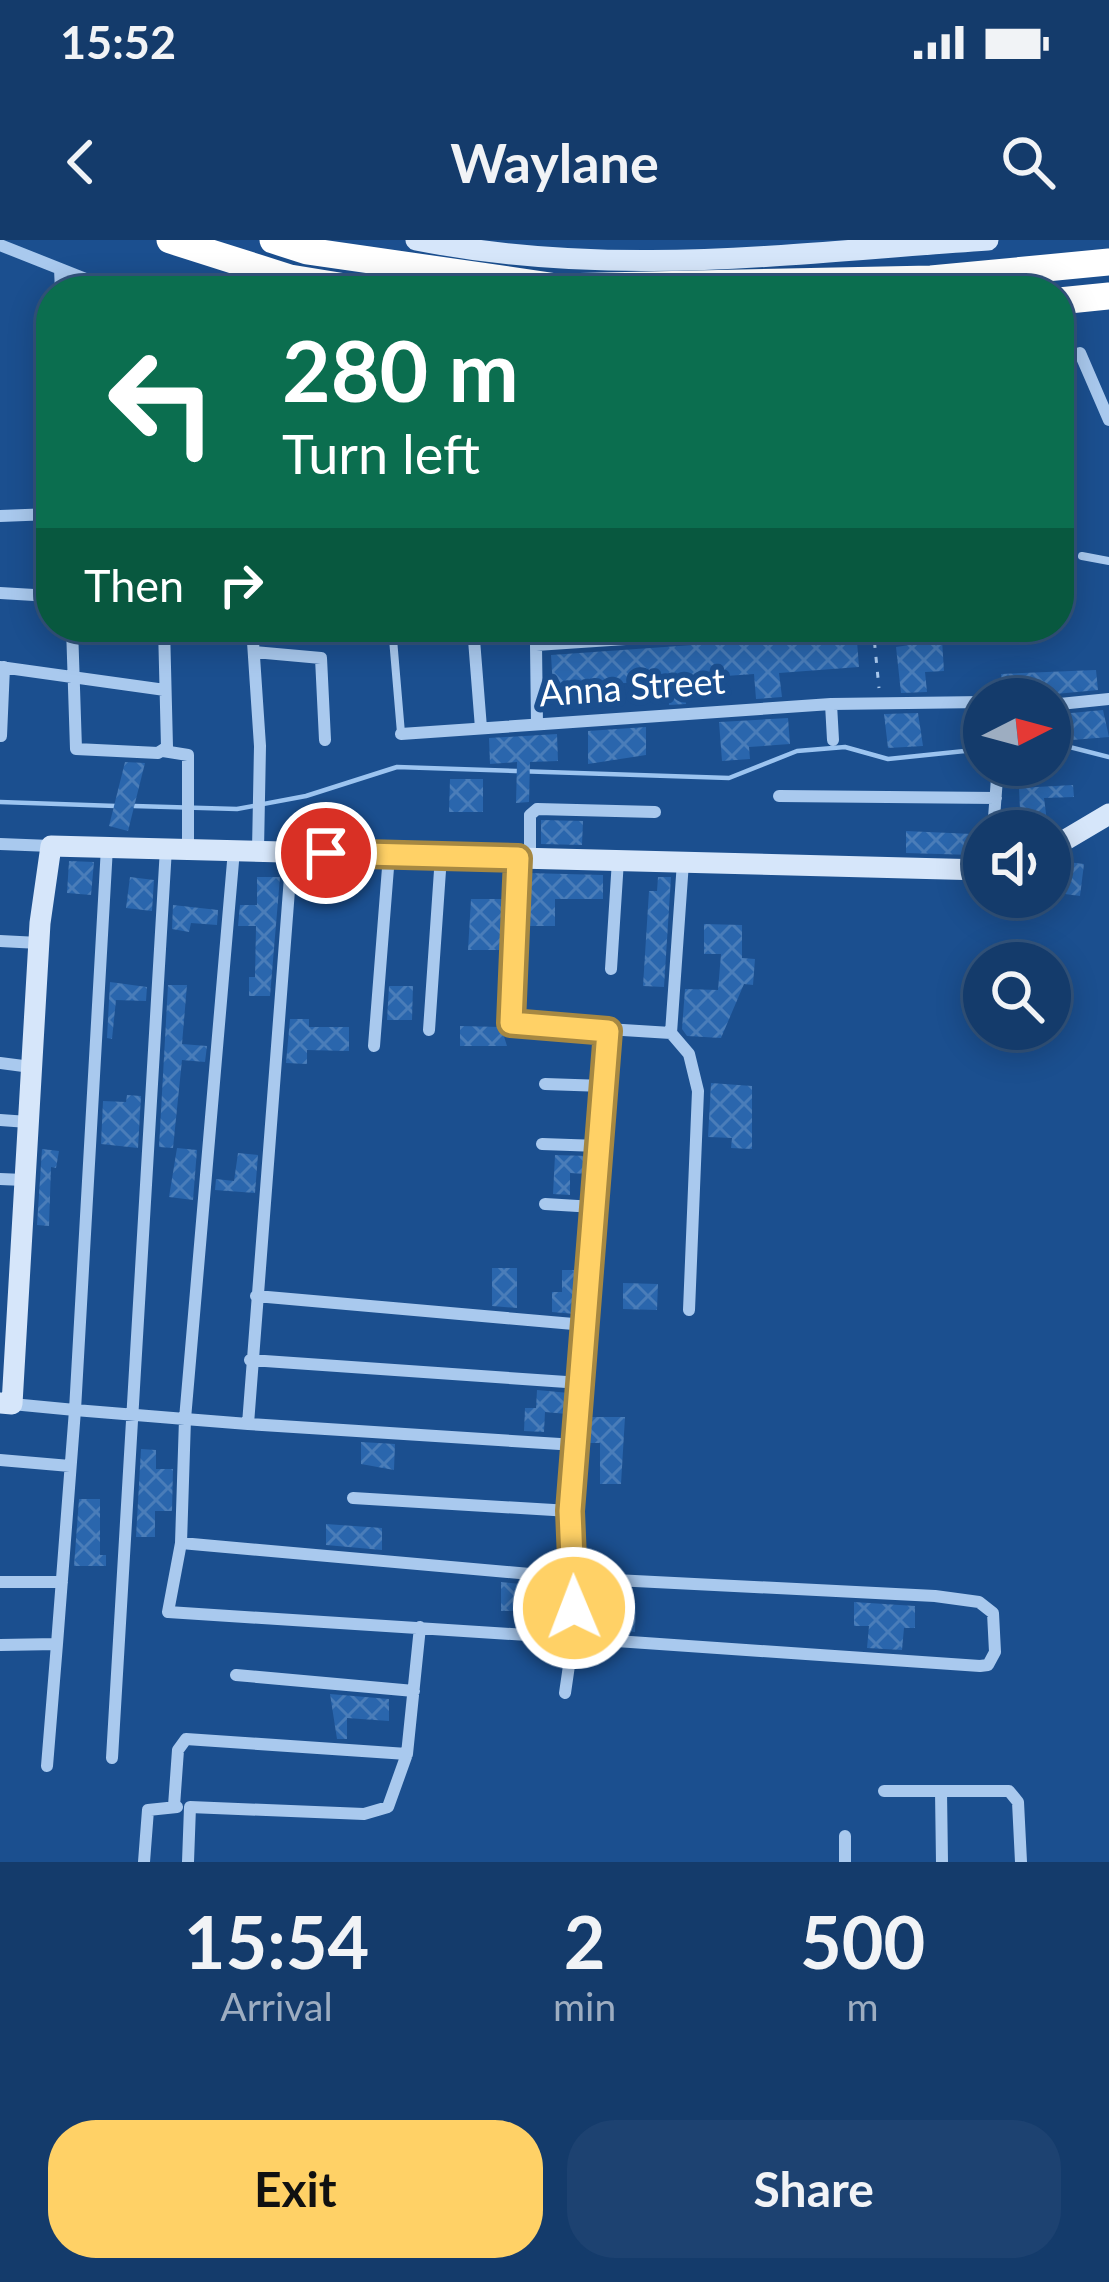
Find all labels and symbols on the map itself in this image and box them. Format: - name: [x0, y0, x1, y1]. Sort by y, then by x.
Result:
- street label: Anna Street: [537, 658, 727, 714]
- north arrow: [963, 678, 1071, 786]
- pin: [275, 802, 377, 904]
- position arrow: [511, 1545, 637, 1671]

